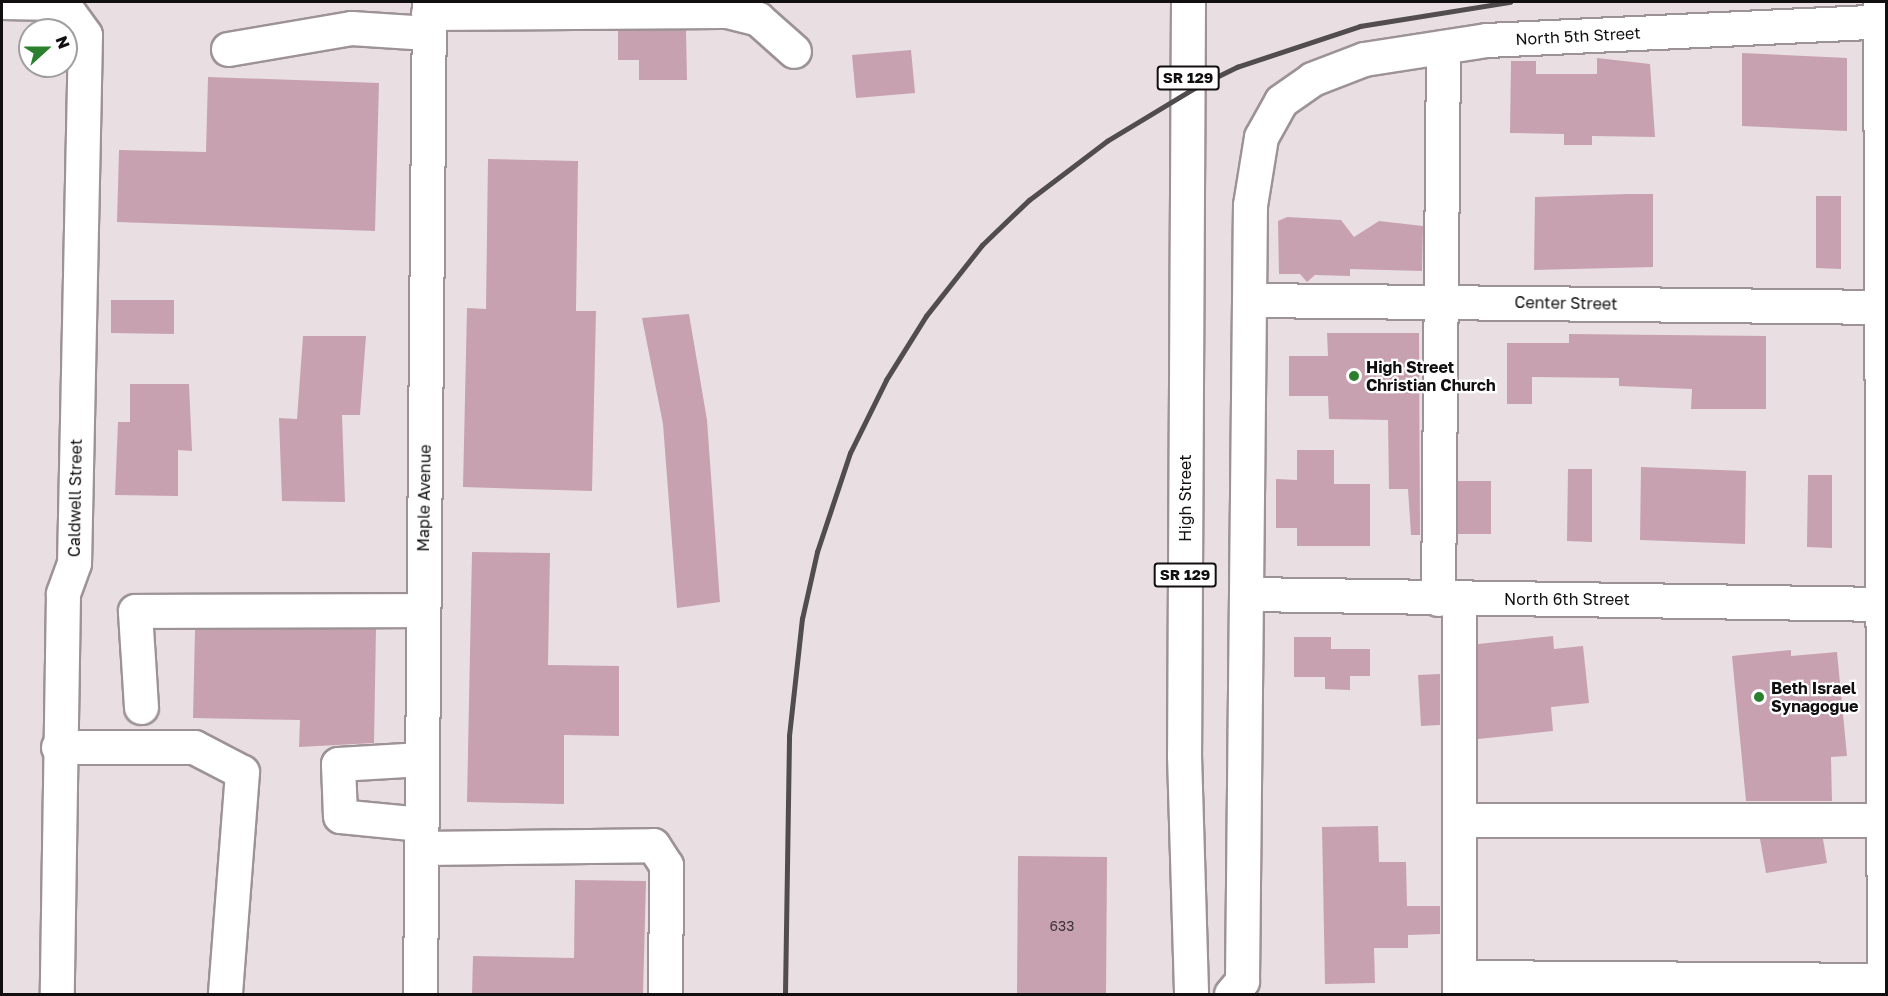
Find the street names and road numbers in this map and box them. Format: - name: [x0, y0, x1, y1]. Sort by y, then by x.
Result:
- street label: North 5th Street: [1515, 23, 1641, 49]
- road number: SR 129: [1156, 66, 1220, 90]
- street label: Center Street: [1514, 293, 1618, 313]
- street label: Caldwell Street: [64, 439, 86, 557]
- street label: Maple Avenue: [413, 444, 435, 552]
- street label: High Street: [1175, 454, 1195, 542]
- road number: SR 129: [1154, 563, 1216, 587]
- street label: North 6th Street: [1504, 589, 1630, 609]

